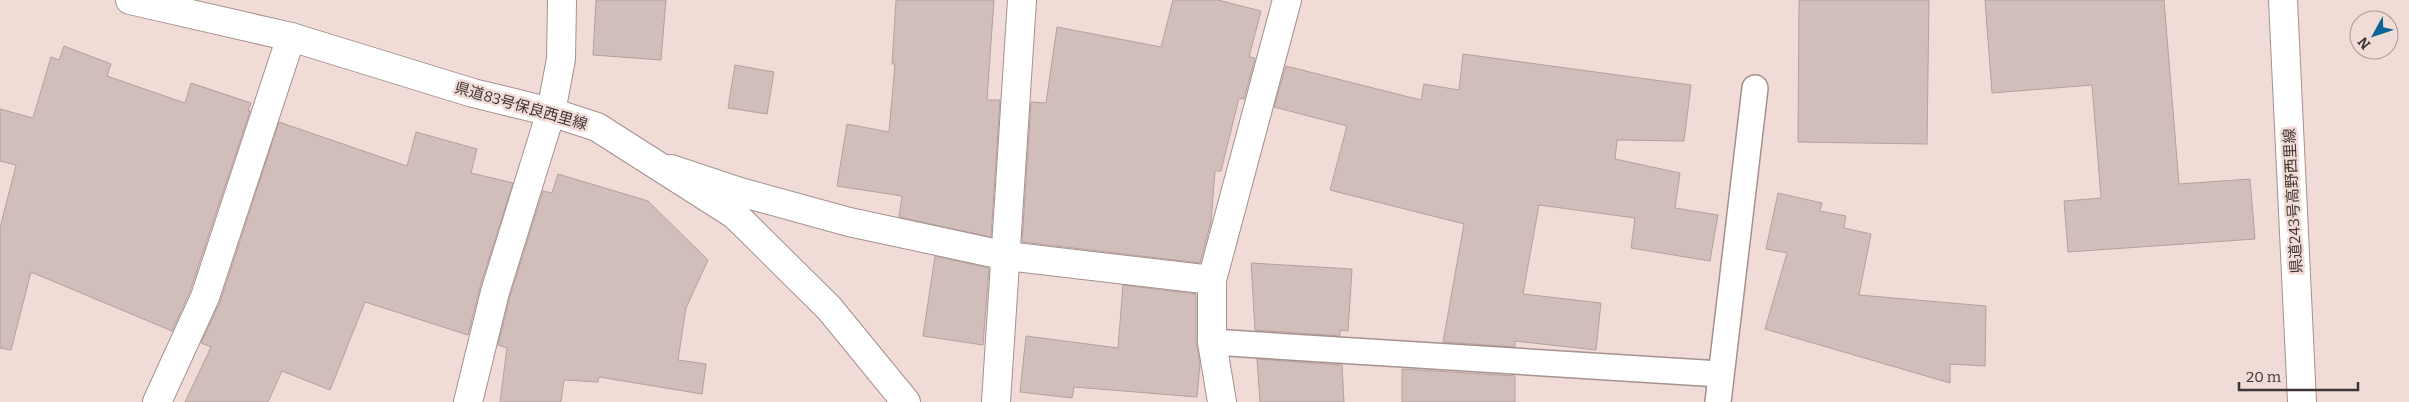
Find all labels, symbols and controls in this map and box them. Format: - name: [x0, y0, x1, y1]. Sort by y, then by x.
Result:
- north arrow: [2349, 10, 2399, 60]
- text: N: [2354, 33, 2374, 53]
- street label: 県道83号保良西里線: [453, 78, 589, 134]
- street label: 県道243号高野西里線: [2280, 128, 2306, 274]
- scale bar: [2239, 360, 2358, 392]
- text: 20 m: [2246, 368, 2282, 386]

